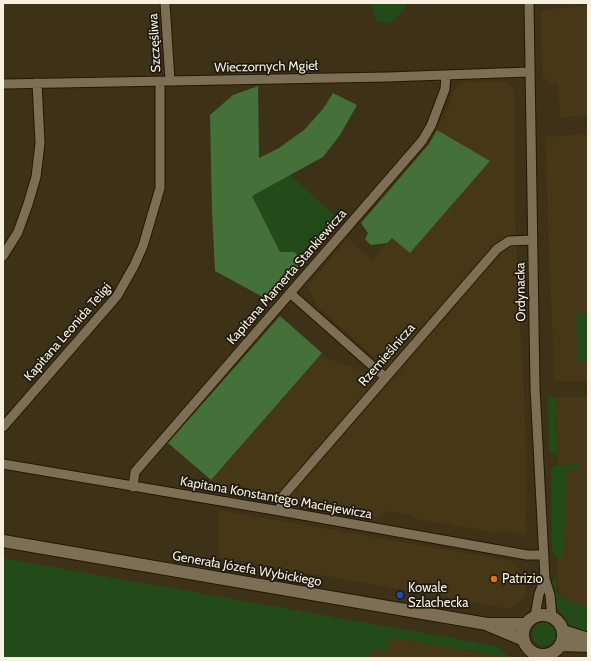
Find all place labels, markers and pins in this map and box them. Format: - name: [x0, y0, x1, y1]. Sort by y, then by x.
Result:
- place label: Patrizio: [502, 571, 543, 587]
- marker: Patrizio: [489, 574, 499, 584]
- place label: Kowale Szlachecka: [408, 580, 468, 611]
- marker: Kowale Szlachecka: [395, 590, 405, 600]

